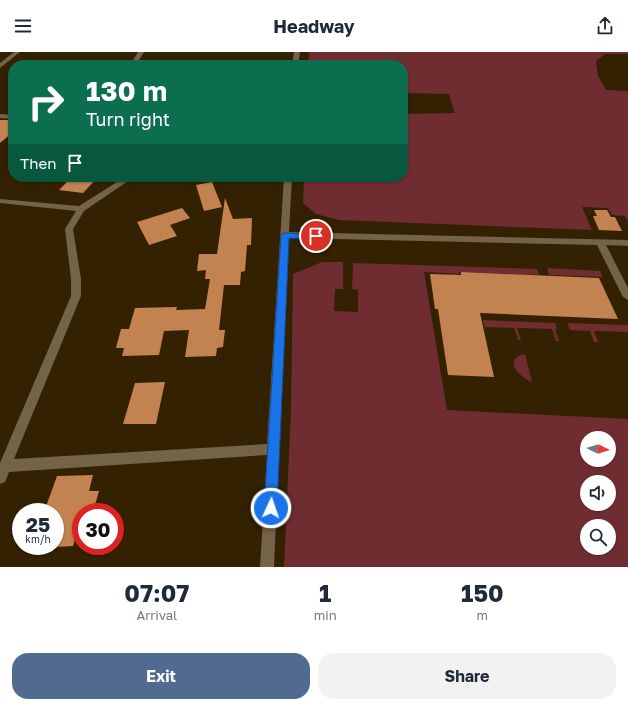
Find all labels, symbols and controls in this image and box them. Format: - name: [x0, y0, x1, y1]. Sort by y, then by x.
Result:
- icon: menu: [12, 15, 34, 37]
- text: Headway: [273, 15, 355, 37]
- icon: share: [594, 15, 616, 37]
- text: 130 m: [86, 74, 167, 107]
- icon: right: [20, 76, 72, 128]
- text: Turn right: [86, 108, 170, 130]
- icon: arrive: [64, 152, 86, 174]
- text: Then: [20, 154, 56, 172]
- pin: [299, 219, 333, 253]
- icon: arrive: [305, 225, 327, 247]
- north arrow: [580, 431, 616, 467]
- map controls: [580, 431, 616, 555]
- button: sound: [580, 475, 616, 511]
- position arrow: [250, 487, 292, 529]
- speed limit sign: 30: [72, 503, 124, 555]
- text: 25: [26, 512, 50, 536]
- button: search: [580, 519, 616, 555]
- text: km/h: [25, 533, 51, 545]
- text: 07:07: [124, 578, 189, 607]
- text: 1: [319, 578, 331, 607]
- text: 150: [461, 578, 504, 607]
- text: Arrival: [136, 607, 177, 623]
- text: min: [314, 607, 337, 623]
- text: m: [477, 607, 488, 623]
- button: Exit: [12, 653, 310, 699]
- button: Share: [318, 653, 616, 699]

